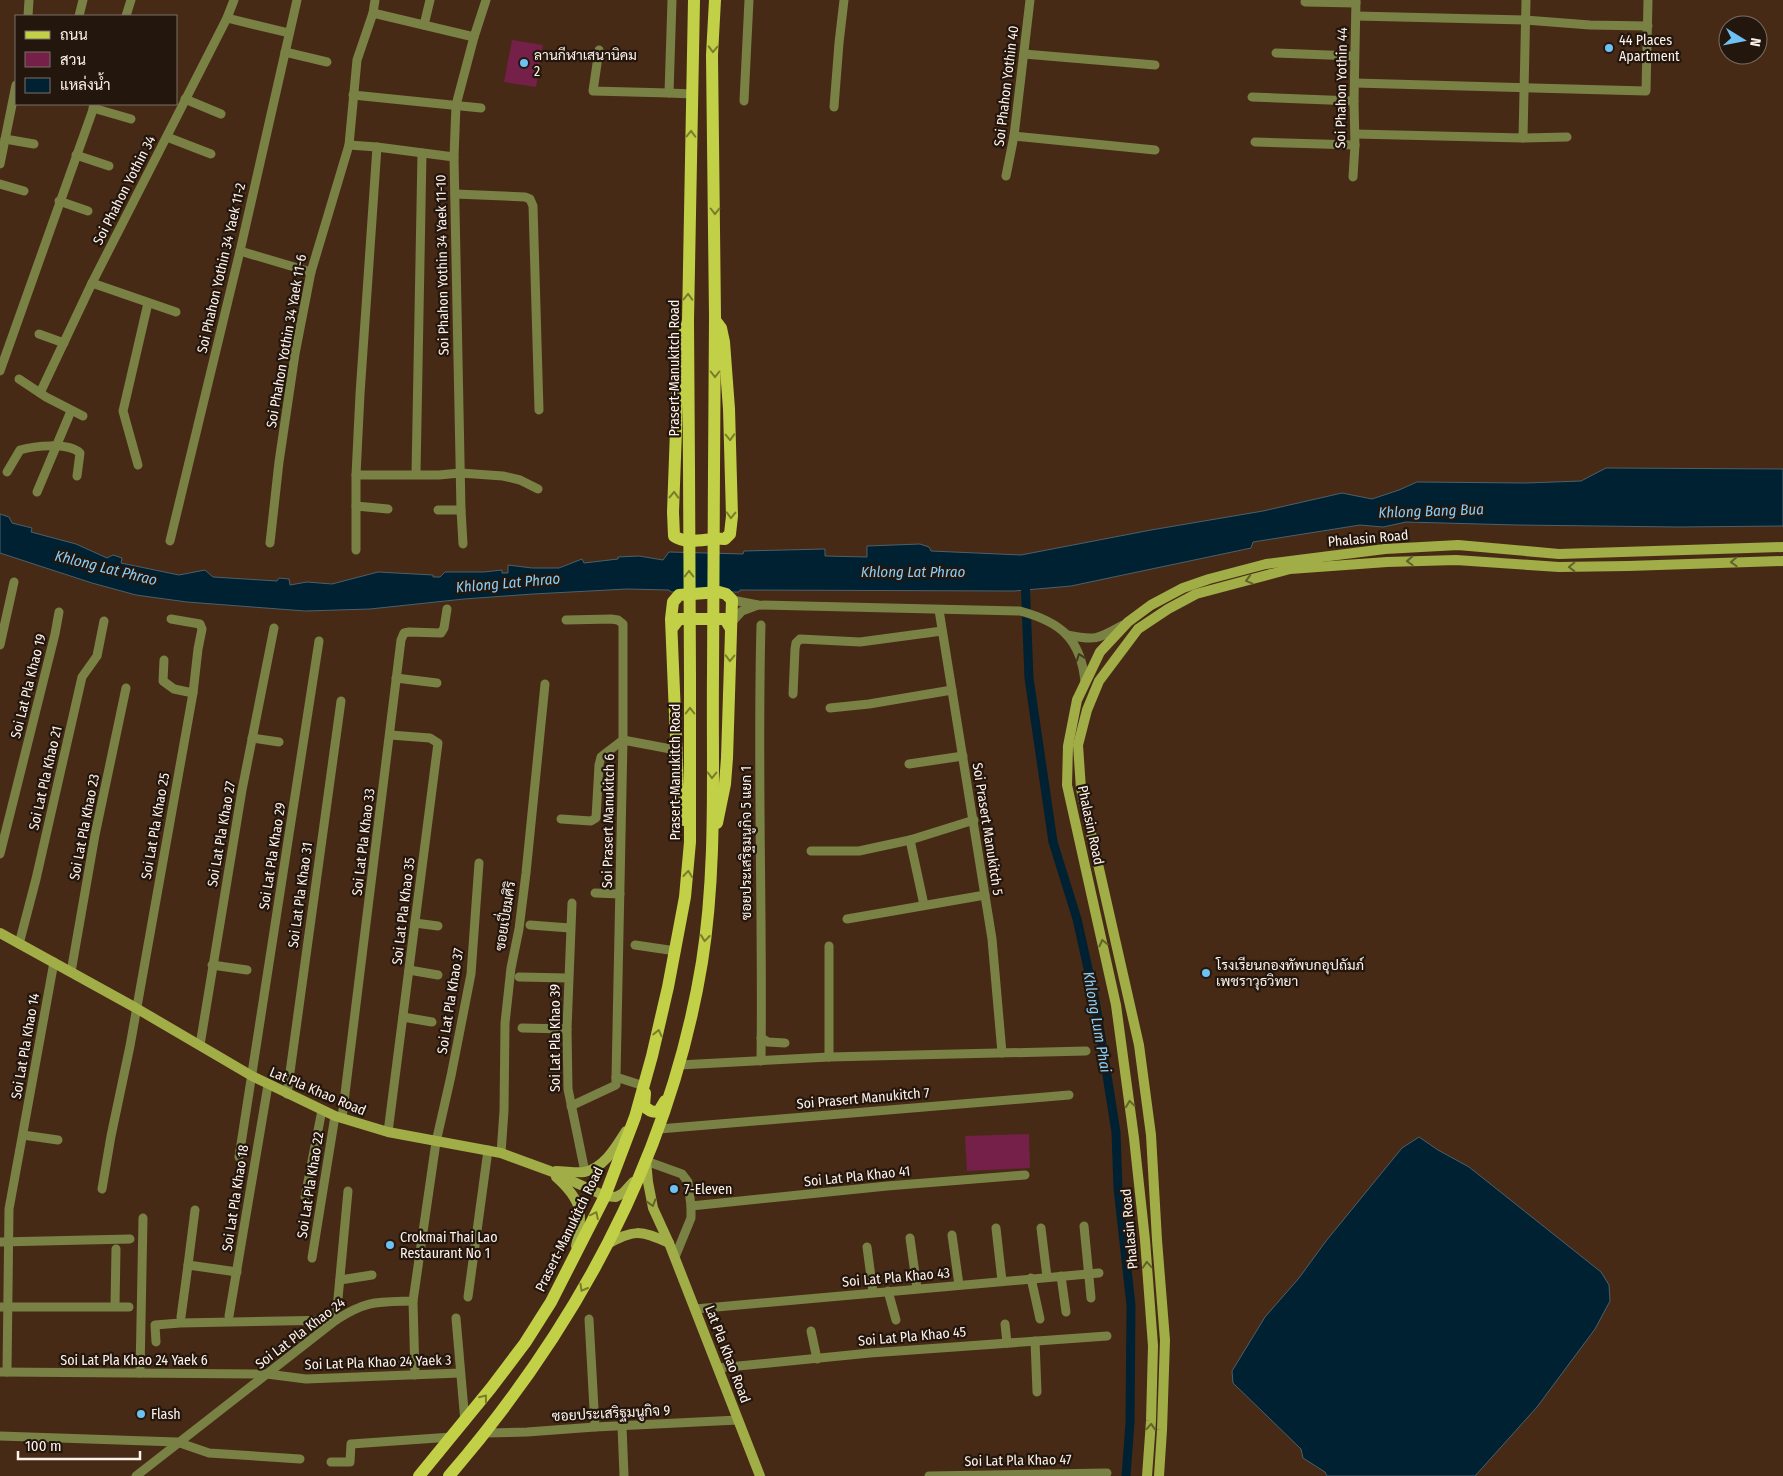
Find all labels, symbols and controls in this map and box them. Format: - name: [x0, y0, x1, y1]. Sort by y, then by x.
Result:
- legend: [15, 15, 178, 105]
- north arrow: [1718, 15, 1768, 65]
- street label: Soi Phahon Yothin 40: [991, 25, 1022, 147]
- text: ถนน: [60, 26, 88, 44]
- street label: Soi Phahon Yothin 44: [1332, 27, 1351, 149]
- place label: 44 Places Apartment: [1619, 32, 1680, 65]
- text: N: [1746, 37, 1764, 48]
- marker: 44 Places Apartment: [1603, 42, 1615, 54]
- one-way arrow: [707, 45, 718, 53]
- place label: ลานกีฬาเสนานิคม 2: [534, 46, 637, 80]
- text: สวน: [60, 51, 86, 69]
- marker: ลานกีฬาเสนานิคม 2: [518, 57, 530, 69]
- text: แหล่งน้ำ: [60, 72, 111, 94]
- one-way arrow: [686, 130, 696, 138]
- street label: Soi Phahon Yothin 34: [90, 132, 159, 248]
- street label: Soi Phahon Yothin 34 Yaek 11-10: [432, 174, 453, 356]
- street label: Soi Phahon Yothin 34 Yaek 11-2: [194, 181, 249, 355]
- one-way arrow: [709, 207, 720, 215]
- street label: Soi Phahon Yothin 34 Yaek 11-6: [263, 253, 310, 429]
- one-way arrow: [683, 293, 693, 300]
- street label: Prasert-Manukitch Road: [666, 300, 683, 436]
- one-way arrow: [710, 370, 720, 378]
- one-way arrow: [725, 434, 735, 441]
- one-way arrow: [669, 491, 679, 499]
- water label: Khlong Bang Bua: [1378, 500, 1484, 522]
- one-way arrow: [726, 511, 737, 519]
- street label: Phalasin Road: [1327, 527, 1409, 550]
- water label: Khlong Lat Phrao: [53, 547, 159, 589]
- one-way arrow: [1405, 556, 1413, 567]
- one-way arrow: [1730, 557, 1738, 568]
- one-way arrow: [1568, 562, 1576, 572]
- water label: Khlong Lat Phrao: [861, 563, 965, 581]
- water label: Khlong Lat Phrao: [455, 569, 561, 597]
- one-way arrow: [684, 569, 695, 577]
- one-way arrow: [1244, 574, 1253, 585]
- street label: Soi Lat Pla Khao 19: [7, 632, 50, 740]
- one-way arrow: [1076, 653, 1086, 662]
- one-way arrow: [725, 654, 735, 662]
- street label: Prasert-Manukitch Road: [667, 704, 684, 840]
- one-way arrow: [685, 707, 695, 714]
- street label: Soi Lat Pla Khao 21: [25, 724, 66, 832]
- street label: Soi Prasert Manukitch 6: [599, 754, 618, 888]
- street label: Soi Prasert Manukitch 5: [969, 762, 1006, 897]
- street label: ซอยประเสริฐมนูกิจ 5 แยก 1: [738, 766, 756, 920]
- street label: Soi Lat Pla Khao 25: [138, 772, 173, 881]
- one-way arrow: [707, 772, 717, 780]
- street label: Soi Lat Pla Khao 23: [66, 773, 103, 882]
- street label: Soi Lat Pla Khao 27: [204, 780, 239, 888]
- street label: Phalasin Road: [1074, 784, 1107, 866]
- street label: Soi Lat Pla Khao 33: [348, 788, 379, 897]
- street label: Soi Lat Pla Khao 29: [256, 801, 289, 911]
- street label: Soi Lat Pla Khao 31: [285, 841, 316, 949]
- street label: Soi Lat Pla Khao 35: [388, 856, 419, 966]
- one-way arrow: [682, 869, 693, 877]
- street label: ซอยเปี่ยมศิริ: [488, 879, 519, 952]
- one-way arrow: [700, 934, 711, 942]
- one-way arrow: [1098, 939, 1109, 948]
- street label: Soi Lat Pla Khao 37: [434, 947, 467, 1055]
- place label: โรงเรียนกองทัพบกอุปถัมภ์ เพชราวุธวิทยา: [1215, 956, 1364, 991]
- marker: โรงเรียนกองทัพบกอุปถัมภ์ เพชราวุธวิทยา: [1200, 967, 1212, 979]
- water label: Khlong Lum Phai: [1079, 970, 1115, 1074]
- street label: Soi Lat Pla Khao 39: [547, 984, 564, 1092]
- street label: Soi Lat Pla Khao 14: [8, 991, 43, 1100]
- one-way arrow: [652, 1029, 663, 1038]
- street label: Lat Pla Khao Road: [267, 1063, 369, 1119]
- street label: Soi Prasert Manukitch 7: [796, 1084, 931, 1113]
- one-way arrow: [1125, 1099, 1135, 1108]
- street label: Soi Lat Pla Khao 22: [294, 1131, 327, 1240]
- street label: Soi Lat Pla Khao 18: [219, 1144, 252, 1253]
- street label: Soi Lat Pla Khao 41: [803, 1162, 911, 1191]
- street label: Prasert-Manukitch Road: [532, 1164, 607, 1294]
- place label: 7-Eleven: [684, 1181, 732, 1198]
- marker: 7-Eleven: [668, 1183, 680, 1195]
- street label: Phalasin Road: [1118, 1188, 1141, 1270]
- one-way arrow: [647, 1199, 657, 1207]
- one-way arrow: [589, 1211, 600, 1220]
- place label: Crokmai Thai Lao Restaurant No 1: [400, 1229, 498, 1262]
- marker: Crokmai Thai Lao Restaurant No 1: [384, 1239, 396, 1251]
- one-way arrow: [1141, 1261, 1152, 1269]
- street label: Soi Lat Pla Khao 43: [841, 1264, 951, 1291]
- one-way arrow: [579, 1283, 589, 1292]
- street label: Soi Lat Pla Khao 24: [252, 1294, 349, 1373]
- street label: Lat Pla Khao Road: [701, 1303, 754, 1405]
- street label: Soi Lat Pla Khao 45: [857, 1323, 967, 1350]
- street label: Soi Lat Pla Khao 24 Yaek 3: [304, 1351, 452, 1374]
- street label: Soi Lat Pla Khao 24 Yaek 6: [60, 1352, 208, 1369]
- one-way arrow: [478, 1395, 486, 1404]
- street label: ซอยประเสริฐมนูกิจ 9: [551, 1402, 671, 1426]
- place label: Flash: [151, 1406, 181, 1423]
- marker: Flash: [135, 1408, 147, 1420]
- one-way arrow: [1145, 1423, 1156, 1431]
- scale bar: [18, 1428, 140, 1460]
- text: 100 m: [25, 1437, 62, 1455]
- street label: Soi Lat Pla Khao 47: [964, 1451, 1072, 1470]

